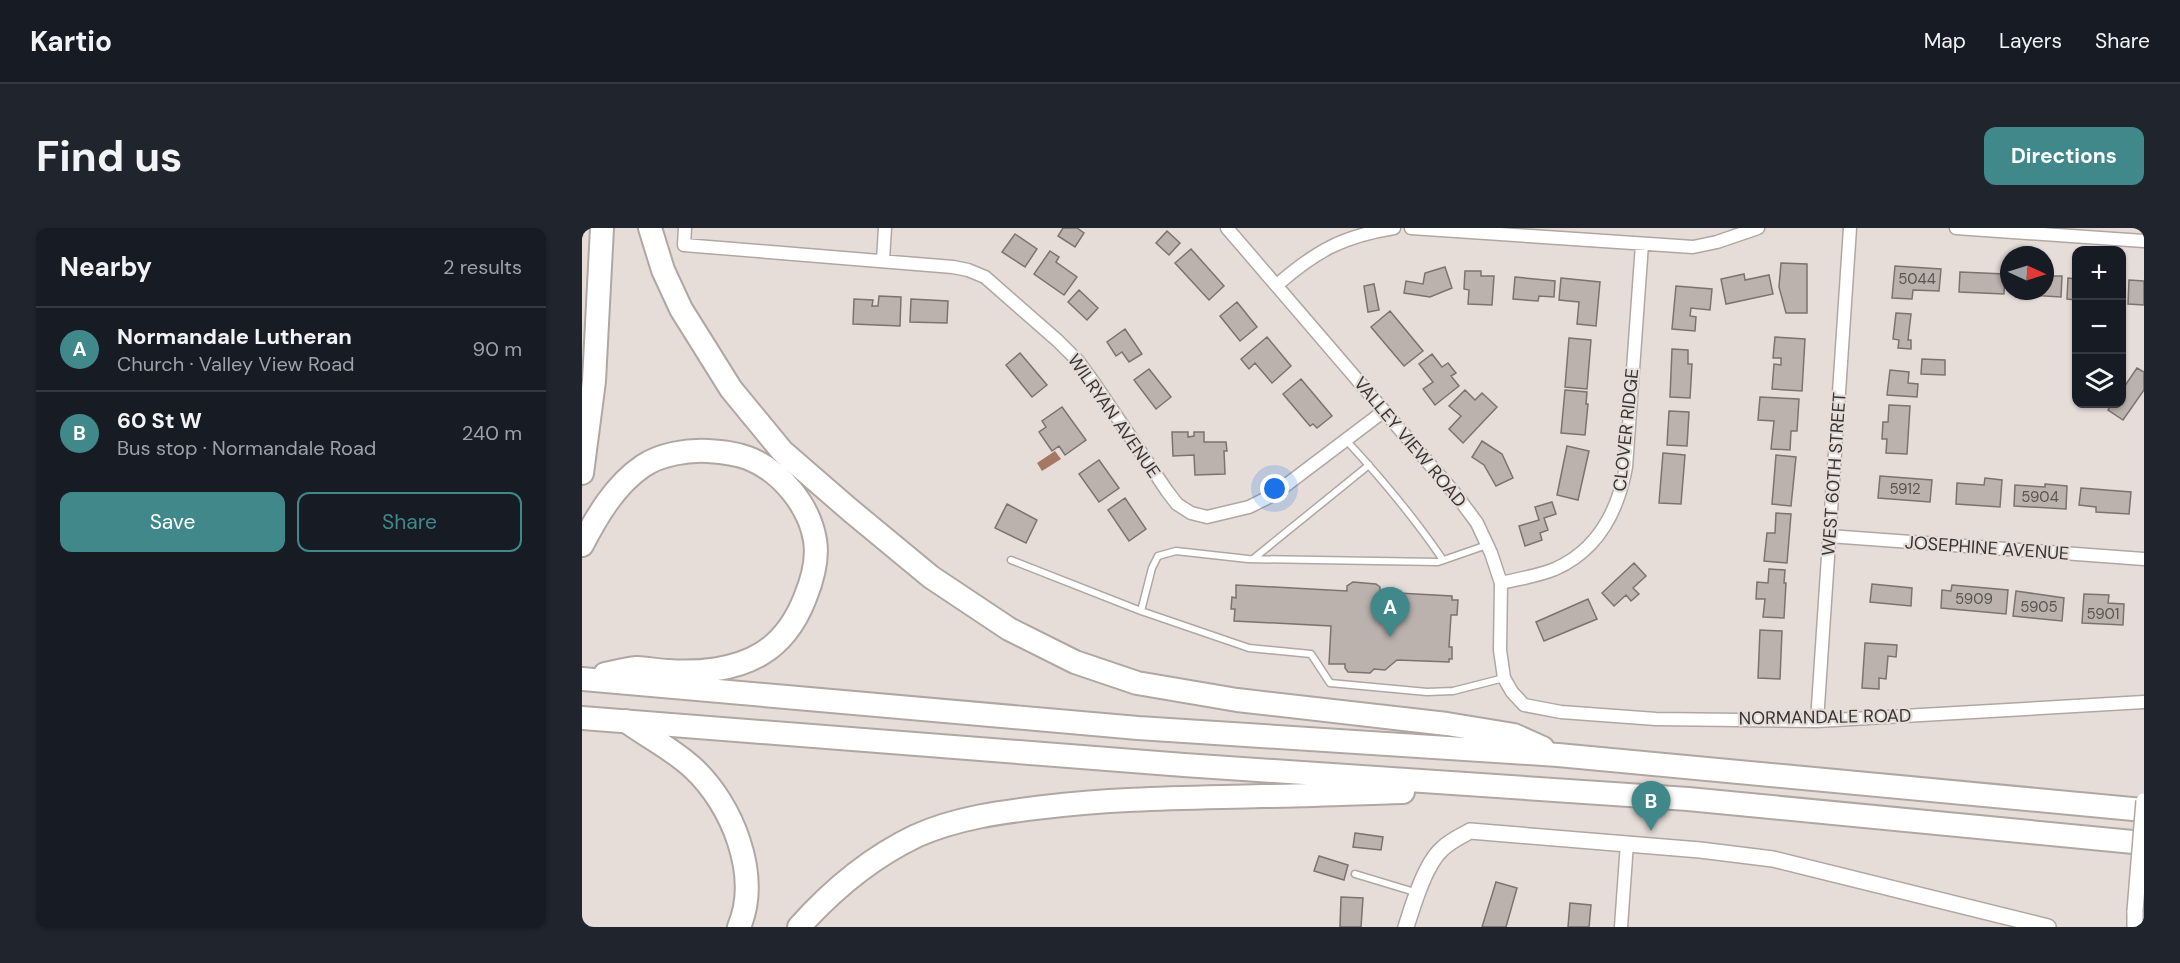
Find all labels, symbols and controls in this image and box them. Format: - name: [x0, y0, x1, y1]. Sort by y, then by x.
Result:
- text: Kartio: [30, 23, 112, 60]
- text: Map: [1924, 27, 1966, 55]
- text: Layers: [1999, 27, 2062, 55]
- text: Share: [2095, 27, 2150, 55]
- button: Directions: [1984, 127, 2144, 185]
- text: Find us: [36, 129, 182, 184]
- north arrow: [2000, 246, 2054, 300]
- map controls: [2072, 246, 2126, 408]
- button: +: [2072, 246, 2126, 300]
- text: Nearby: [60, 250, 152, 284]
- text: 2 results: [443, 254, 522, 280]
- house number: 5044: [1898, 269, 1936, 289]
- button: −: [2072, 300, 2126, 354]
- text: Normandale Lutheran: [117, 322, 352, 351]
- text: A: [72, 336, 87, 362]
- text: 90 m: [473, 336, 522, 362]
- street label: WILRYAN AVENUE: [1062, 349, 1166, 483]
- text: Church · Valley View Road: [117, 351, 355, 377]
- button: layers: [2072, 354, 2126, 408]
- street label: CLOVER RIDGE: [1608, 367, 1644, 493]
- street label: VALLEY VIEW ROAD: [1348, 372, 1472, 512]
- street label: WEST 60TH STREET: [1816, 391, 1852, 557]
- text: 60 St W: [117, 406, 202, 435]
- text: B: [73, 420, 86, 446]
- text: 240 m: [462, 420, 522, 446]
- text: Bus stop · Normandale Road: [117, 435, 376, 461]
- your location: [1260, 474, 1289, 503]
- house number: 5912: [1889, 479, 1921, 499]
- house number: 5904: [2021, 487, 2059, 507]
- button: Save: [60, 492, 285, 552]
- button: Share: [297, 492, 522, 552]
- street label: JOSEPHINE AVENUE: [1904, 530, 2070, 566]
- pin: A: [1370, 588, 1410, 637]
- house number: 5909: [1955, 589, 1993, 609]
- house number: 5905: [2020, 597, 2058, 617]
- house number: 5901: [2086, 604, 2120, 624]
- street label: NORMANDALE ROAD: [1739, 703, 1911, 731]
- pin: B: [1632, 782, 1670, 831]

